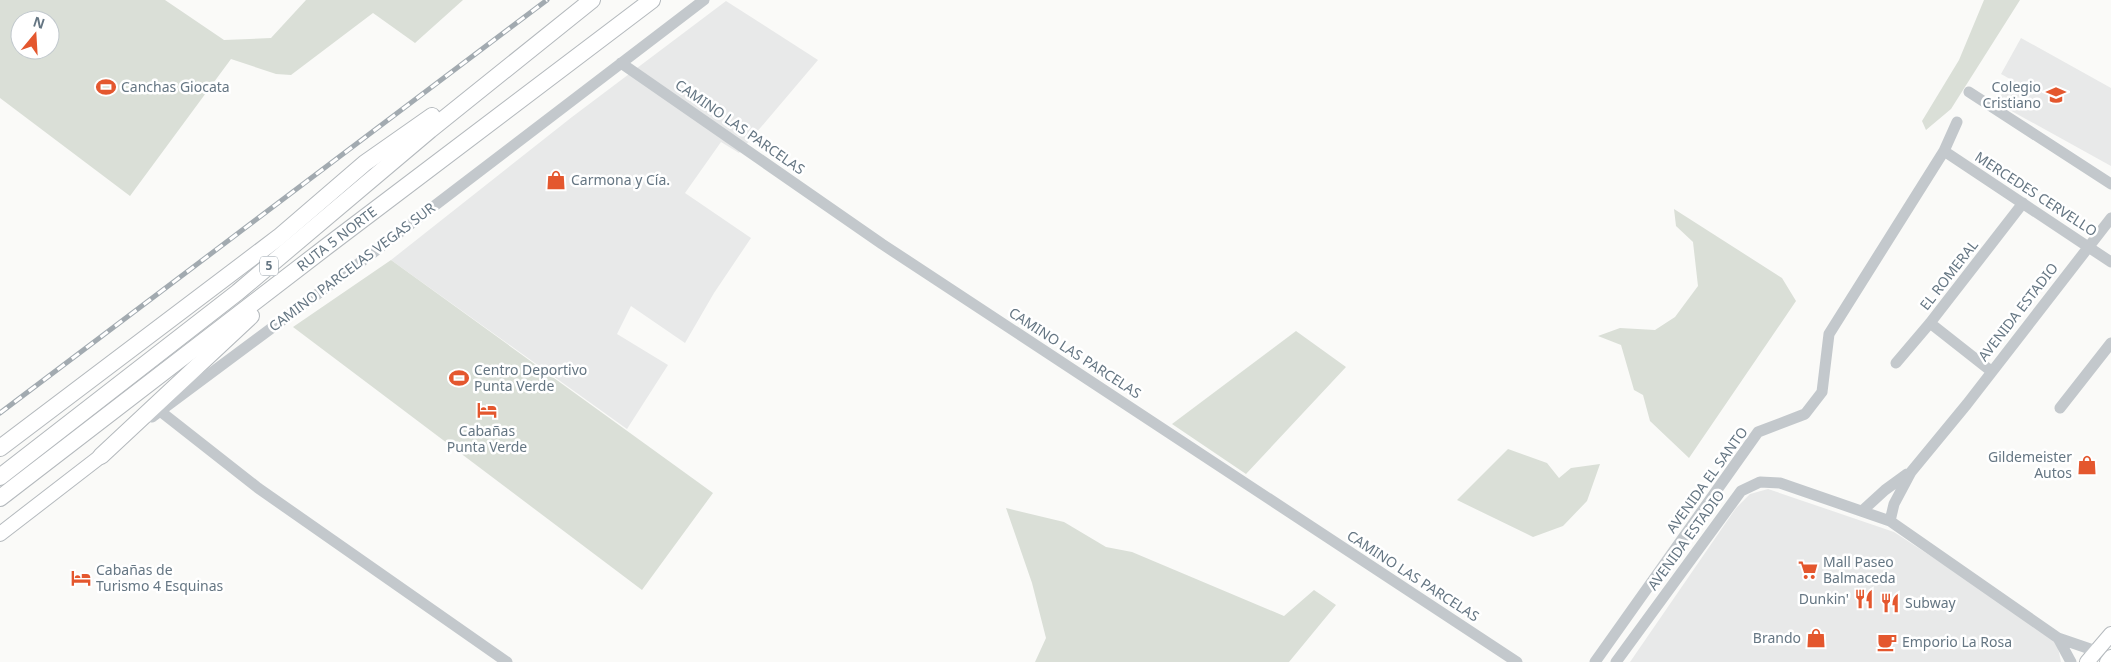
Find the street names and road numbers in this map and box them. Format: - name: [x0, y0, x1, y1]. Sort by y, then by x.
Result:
- street label: CAMINO LAS PARCELAS: [672, 75, 809, 179]
- street label: MERCEDES CERVELLO: [1972, 147, 2101, 240]
- street label: CAMINO PARCELAS VEGAS SUR: [265, 198, 439, 335]
- street label: RUTA 5 NORTE: [293, 202, 380, 275]
- street label: EL ROMERAL: [1915, 236, 1982, 314]
- road number: 5: [260, 256, 278, 276]
- street label: AVENIDA ESTADIO: [1973, 259, 2062, 365]
- street label: CAMINO LAS PARCELAS: [1005, 303, 1145, 403]
- street label: AVENIDA EL SANTO: [1662, 423, 1752, 537]
- street label: AVENIDA ESTADIO: [1643, 486, 1728, 594]
- street label: CAMINO LAS PARCELAS: [1343, 526, 1483, 626]

